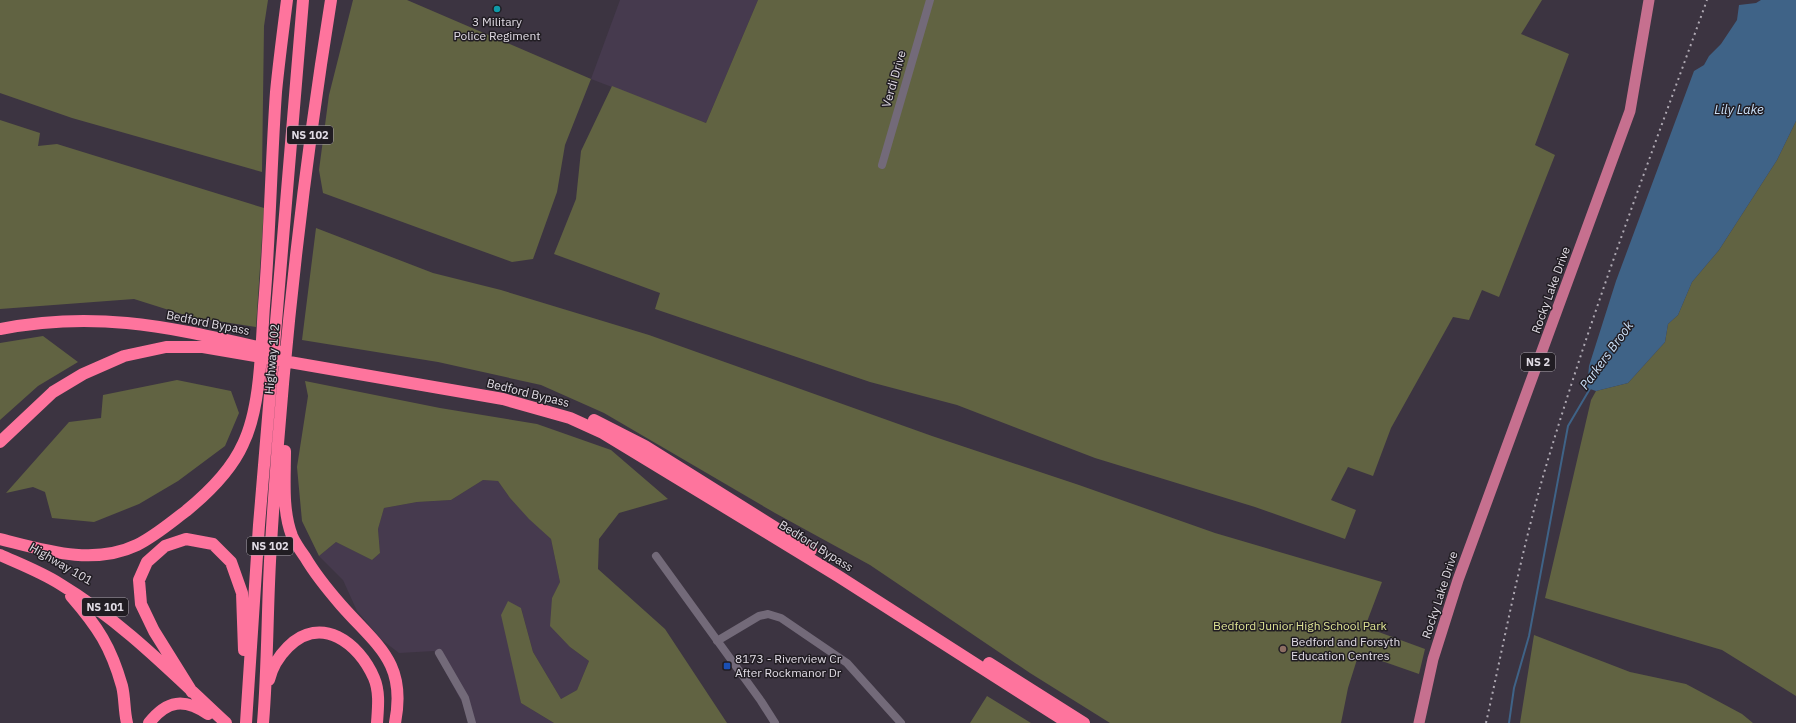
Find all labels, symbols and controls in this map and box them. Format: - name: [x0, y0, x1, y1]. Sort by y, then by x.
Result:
- marker: 3 Military Police Regiment: [492, 4, 502, 14]
- place label: 3 Military Police Regiment: [454, 14, 540, 43]
- street label: Verdi Drive: [878, 48, 909, 109]
- water label: Lily Lake: [1714, 101, 1764, 118]
- road number: NS 102: [287, 126, 333, 144]
- street label: Rocky Lake Drive: [1528, 244, 1573, 335]
- street label: Bedford Bypass: [165, 307, 251, 338]
- water label: Parkers Brook: [1576, 317, 1637, 393]
- street label: Highway 102: [261, 323, 282, 395]
- road number: NS 2: [1521, 353, 1555, 371]
- street label: Bedford Bypass: [485, 375, 571, 410]
- street label: Bedford Bypass: [776, 517, 856, 574]
- road number: NS 102: [247, 537, 293, 555]
- street label: Highway 101: [27, 539, 96, 588]
- street label: Rocky Lake Drive: [1418, 549, 1461, 641]
- road number: NS 101: [82, 598, 128, 616]
- park label: Bedford Junior High School Park: [1213, 618, 1388, 633]
- place label: Bedford and Forsyth Education Centres: [1291, 634, 1400, 663]
- marker: Bedford and Forsyth Education Centres: [1278, 644, 1288, 654]
- place label: 8173 - Riverview Cr After Rockmanor Dr: [735, 651, 842, 680]
- marker: 8173 - Riverview Cr After Rockmanor Dr: [722, 661, 732, 671]

